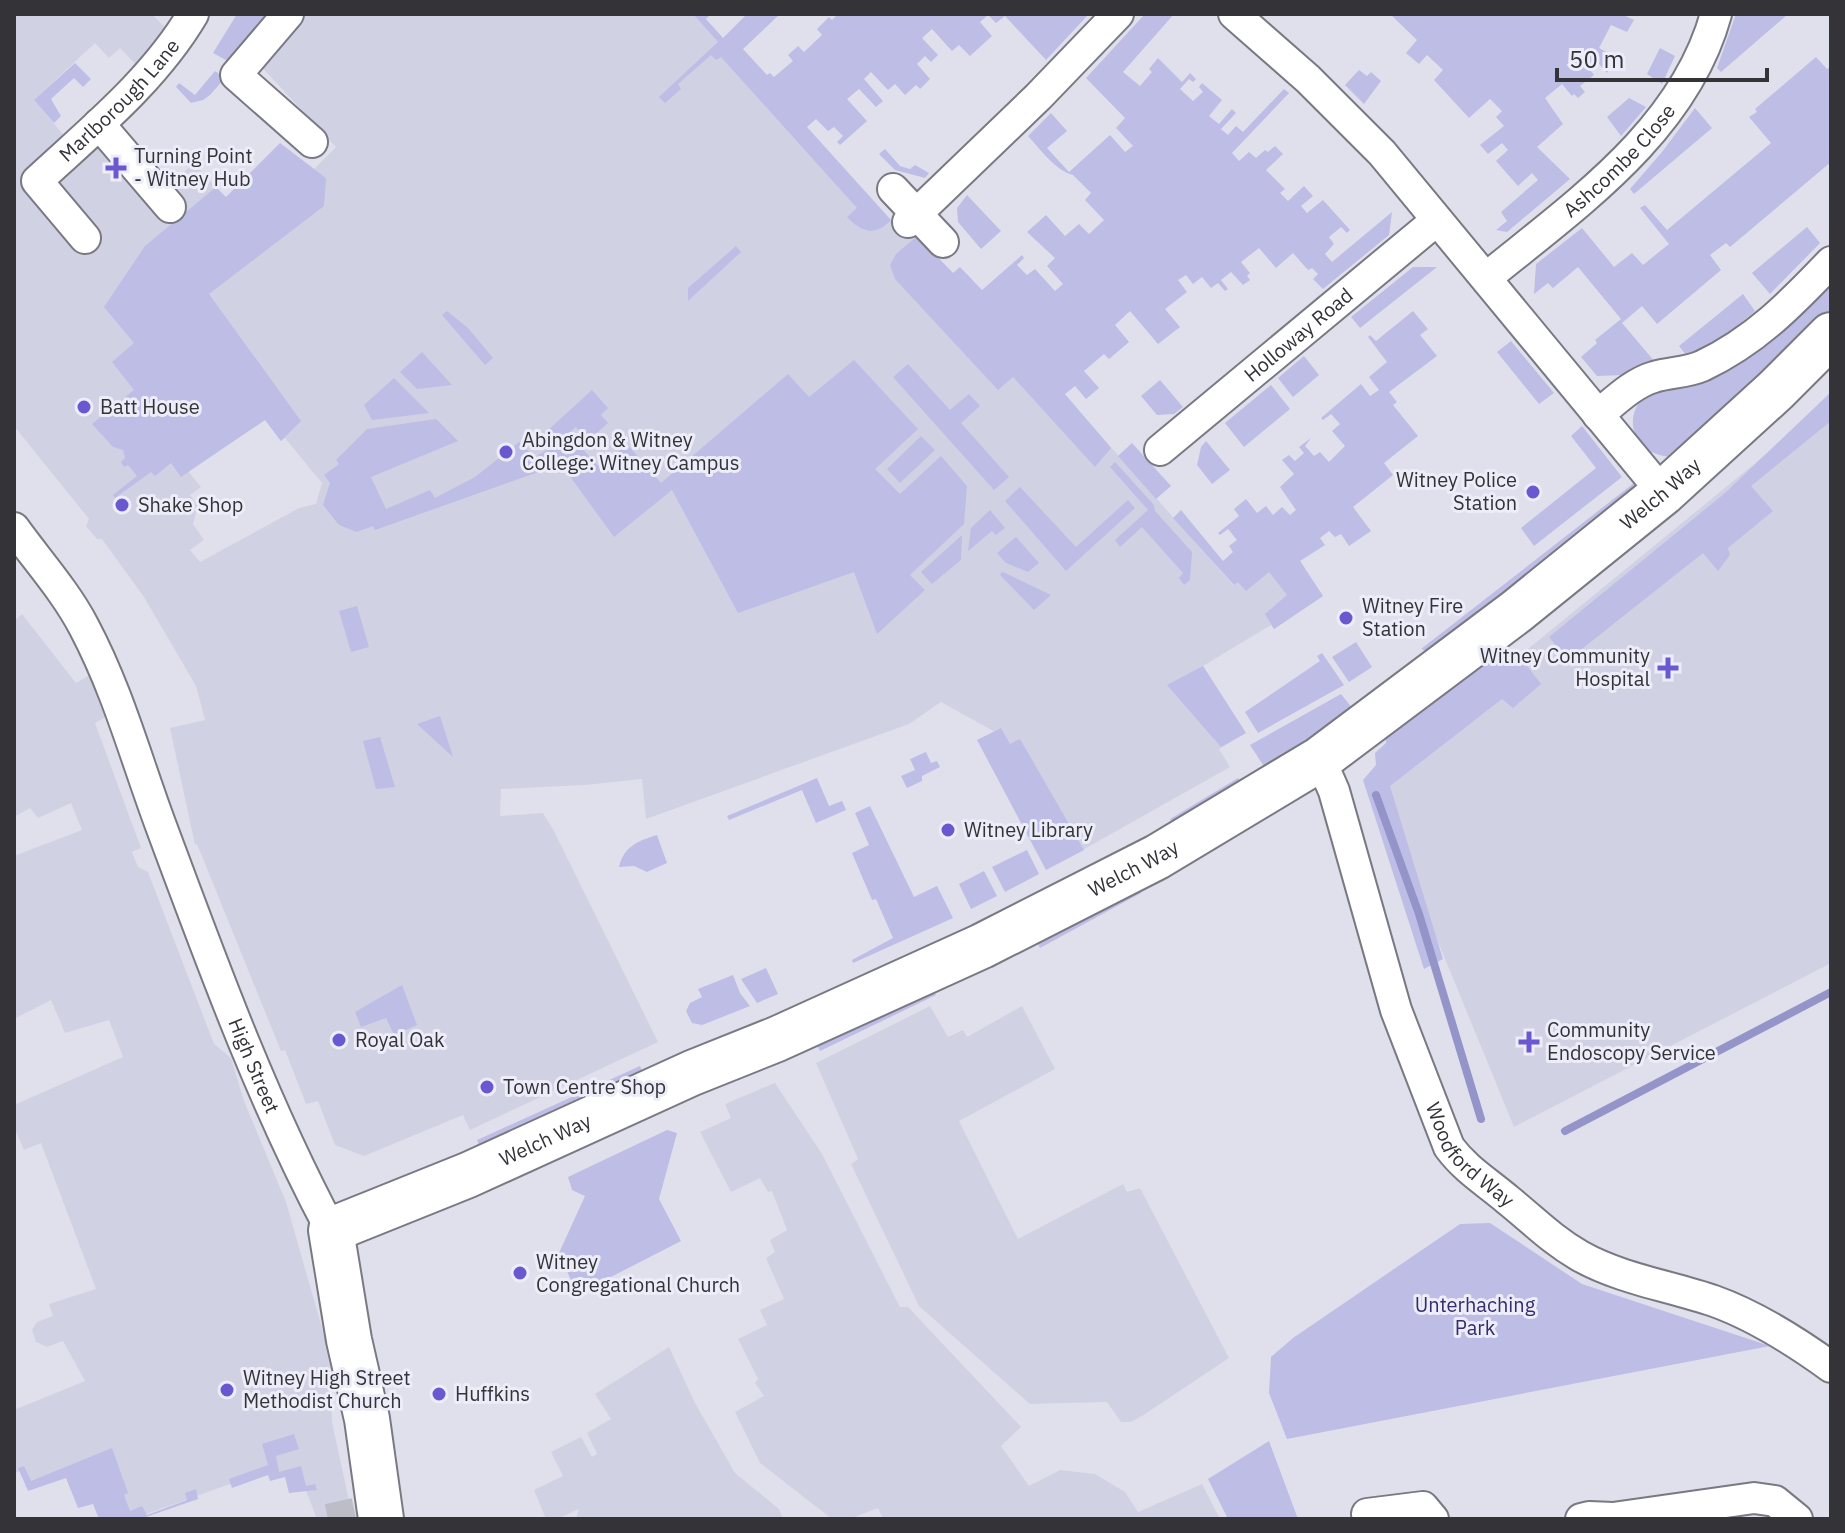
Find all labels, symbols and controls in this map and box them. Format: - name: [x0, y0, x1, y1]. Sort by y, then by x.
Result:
- scale bar: [1557, 32, 1767, 82]
- street label: Marlborough Lane: [53, 33, 185, 167]
- text: 50 m: [1569, 43, 1624, 75]
- street label: Ashcombe Close: [1557, 98, 1681, 223]
- place label: Turning Point - Witney Hub: [134, 142, 252, 192]
- marker: Turning Point - Witney Hub: [105, 157, 127, 179]
- street label: Holloway Road: [1238, 282, 1358, 388]
- place label: Batt House: [100, 393, 200, 420]
- marker: Batt House: [75, 398, 93, 416]
- place label: Abingdon & Witney College: Witney Campus: [522, 426, 739, 476]
- marker: Abingdon & Witney College: Witney Campus: [497, 443, 515, 461]
- street label: Welch Way: [1614, 451, 1706, 536]
- place label: Witney Police Station: [1396, 466, 1517, 516]
- marker: Witney Police Station: [1524, 483, 1542, 501]
- place label: Shake Shop: [138, 491, 243, 518]
- marker: Shake Shop: [113, 496, 131, 514]
- place label: Witney Fire Station: [1362, 592, 1463, 642]
- marker: Witney Fire Station: [1337, 609, 1355, 627]
- place label: Witney Community Hospital: [1480, 642, 1650, 692]
- marker: Witney Community Hospital: [1657, 657, 1679, 679]
- place label: Witney Library: [964, 816, 1093, 843]
- marker: Witney Library: [939, 821, 957, 839]
- street label: Welch Way: [1083, 833, 1183, 903]
- street label: High Street: [222, 1014, 286, 1117]
- place label: Community Endoscopy Service: [1547, 1016, 1716, 1066]
- place label: Royal Oak: [355, 1026, 445, 1053]
- marker: Royal Oak: [330, 1031, 348, 1049]
- marker: Community Endoscopy Service: [1518, 1031, 1540, 1053]
- place label: Town Centre Shop: [503, 1073, 666, 1100]
- marker: Town Centre Shop: [478, 1078, 496, 1096]
- street label: Woodford Way: [1420, 1098, 1521, 1213]
- street label: Welch Way: [495, 1107, 595, 1172]
- place label: Witney Congregational Church: [536, 1248, 740, 1298]
- marker: Witney Congregational Church: [511, 1264, 529, 1282]
- park label: Unterhaching Park: [1415, 1291, 1536, 1341]
- place label: Witney High Street Methodist Church: [243, 1364, 410, 1414]
- place label: Huffkins: [455, 1380, 530, 1407]
- marker: Witney High Street Methodist Church: [218, 1381, 236, 1399]
- marker: Huffkins: [430, 1385, 448, 1403]

